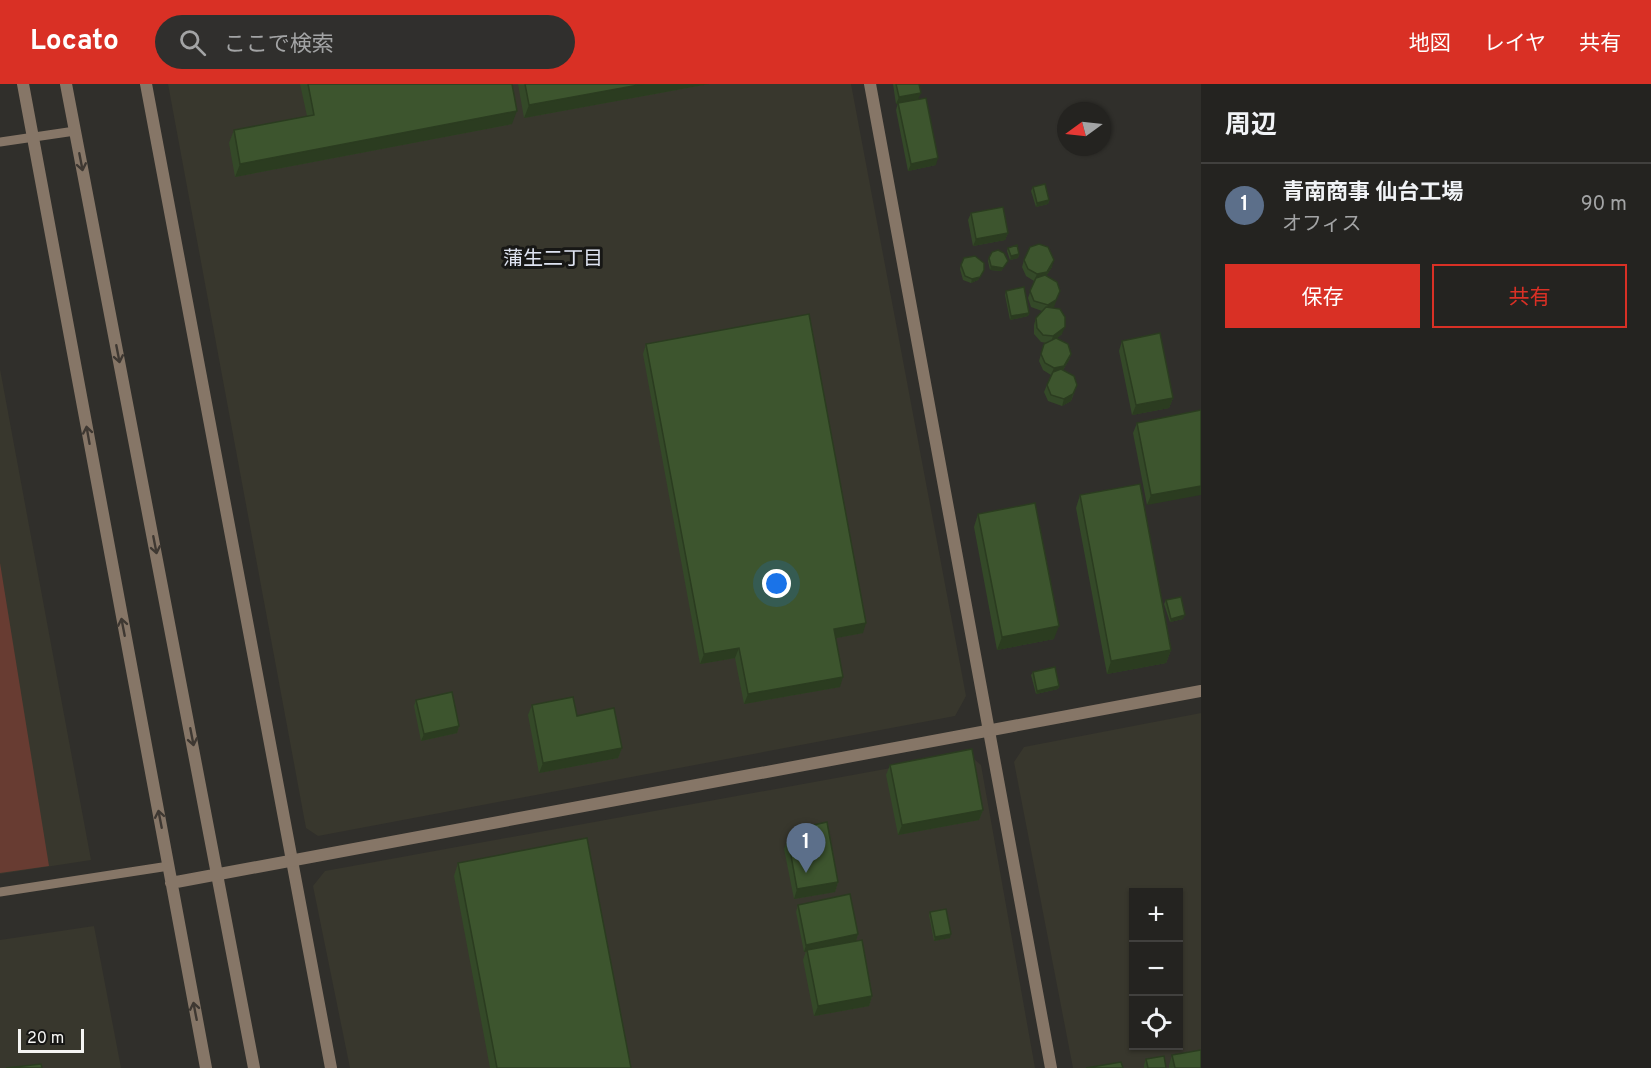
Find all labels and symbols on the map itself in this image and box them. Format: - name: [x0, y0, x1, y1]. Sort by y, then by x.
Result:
- north arrow: [1057, 102, 1111, 156]
- one-way arrow: [76, 152, 87, 172]
- district label: 蒲生二丁目: [503, 247, 603, 273]
- one-way arrow: [113, 343, 124, 363]
- one-way arrow: [82, 426, 93, 446]
- one-way arrow: [150, 535, 161, 554]
- your location: [762, 569, 791, 598]
- one-way arrow: [117, 618, 128, 637]
- one-way arrow: [187, 726, 198, 746]
- one-way arrow: [154, 809, 165, 829]
- pin: 1: [786, 824, 826, 873]
- one-way arrow: [189, 1001, 200, 1021]
- scale bar: [18, 1026, 84, 1054]

